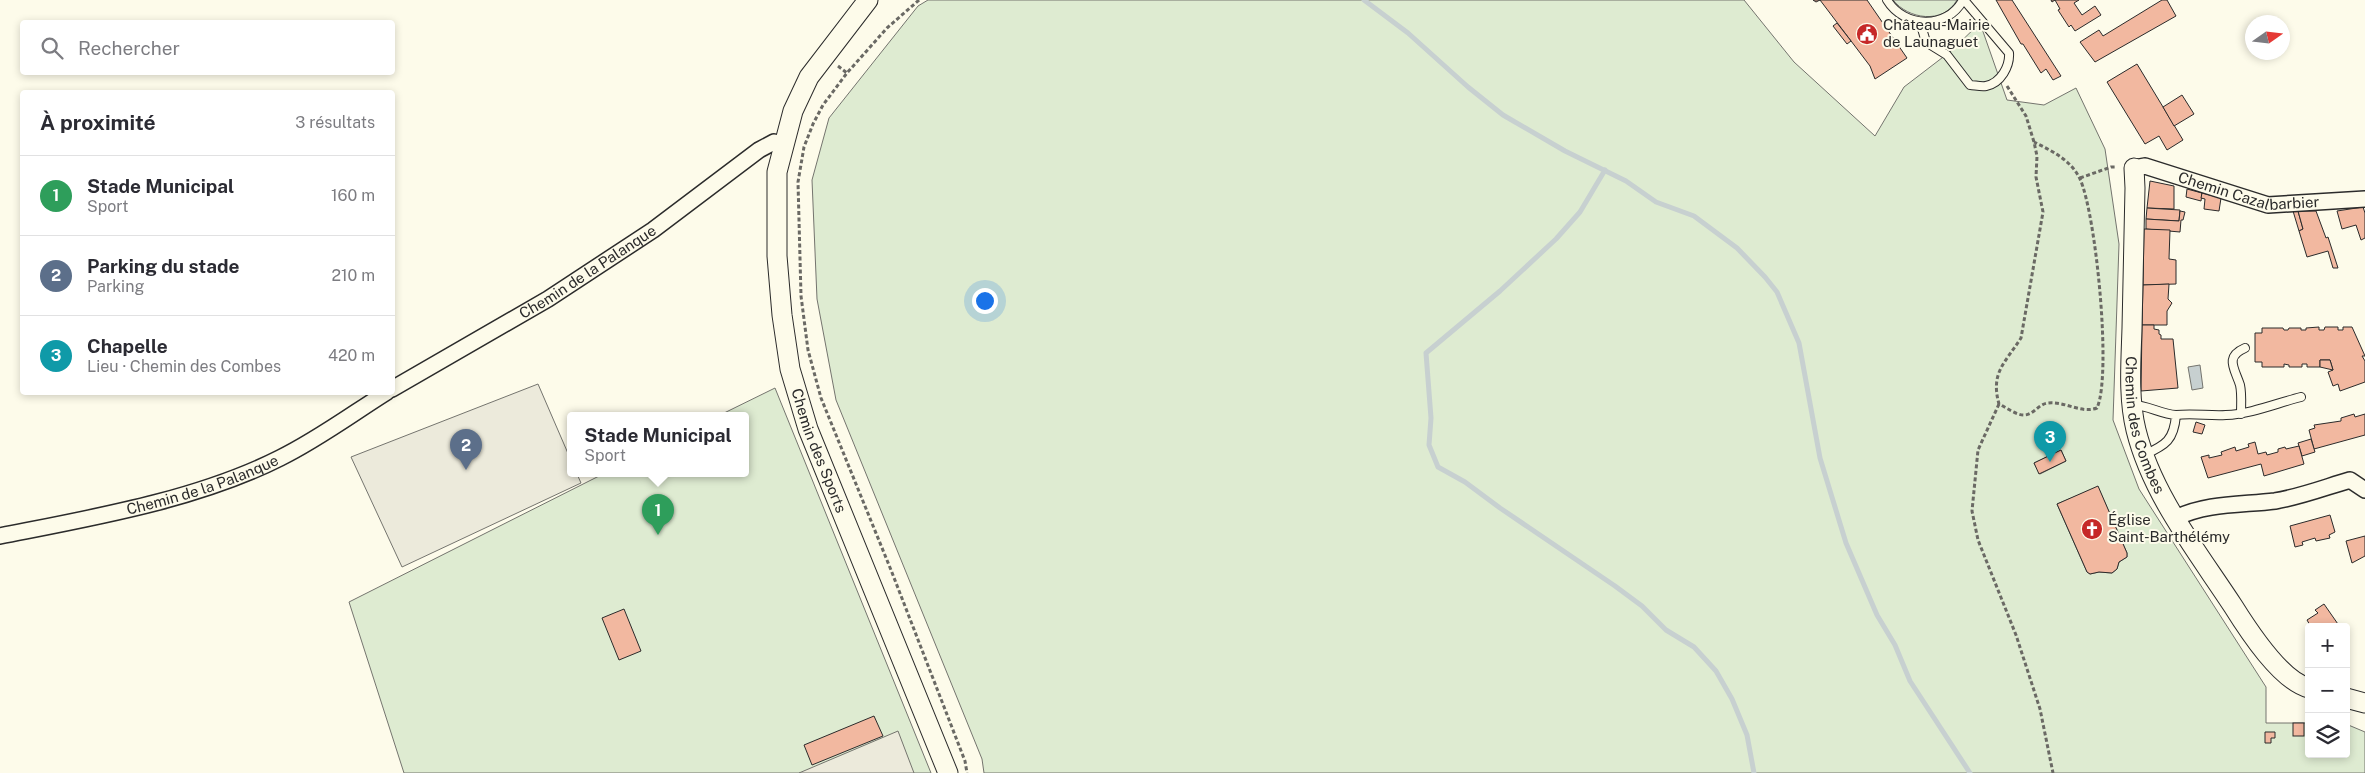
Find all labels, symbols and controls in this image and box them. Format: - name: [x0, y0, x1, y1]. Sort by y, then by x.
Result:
- north arrow: [2245, 15, 2290, 60]
- place label: Château-Mairie de Launaguet: [1883, 16, 1990, 50]
- search box: [20, 20, 395, 75]
- public building icon: Château-Mairie de Launaguet: [1855, 22, 1879, 46]
- icon: search: [38, 34, 66, 62]
- text: Rechercher: [78, 37, 180, 59]
- text: À proximité: [40, 110, 156, 135]
- text: 3 résultats: [295, 113, 375, 132]
- street label: Chemin Cazalbarbier: [2176, 168, 2320, 213]
- text: Stade Municipal: [87, 175, 234, 197]
- text: 1: [53, 186, 59, 205]
- text: 160 m: [331, 186, 375, 205]
- text: Sport: [87, 197, 129, 216]
- street label: Chemin de la Palanque: [516, 221, 659, 322]
- text: Parking du stade: [87, 255, 240, 277]
- text: 2: [51, 266, 61, 285]
- text: 210 m: [331, 266, 375, 285]
- text: Parking: [87, 277, 144, 296]
- your location: [972, 288, 998, 314]
- text: Chapelle: [87, 335, 168, 357]
- text: 3: [51, 346, 61, 365]
- text: 420 m: [328, 346, 375, 365]
- street label: Chemin des Combes: [2123, 356, 2168, 496]
- text: Lieu · Chemin des Combes: [87, 357, 281, 376]
- street label: Chemin des Sports: [788, 386, 850, 515]
- popup: [567, 412, 749, 477]
- pin: 3: [2034, 421, 2066, 462]
- text: Stade Municipal: [584, 424, 732, 446]
- pin: 2: [450, 429, 482, 470]
- text: Sport: [584, 446, 626, 465]
- street label: Chemin de la Palanque: [125, 451, 281, 518]
- pin: 1: [642, 494, 674, 535]
- place label: Église Saint-Barthélémy: [2108, 511, 2230, 545]
- church icon: Église Saint-Barthélémy: [2080, 517, 2104, 541]
- map controls: [2305, 623, 2350, 758]
- button: +: [2305, 623, 2350, 668]
- button: −: [2305, 668, 2350, 713]
- button: layers: [2305, 713, 2350, 758]

